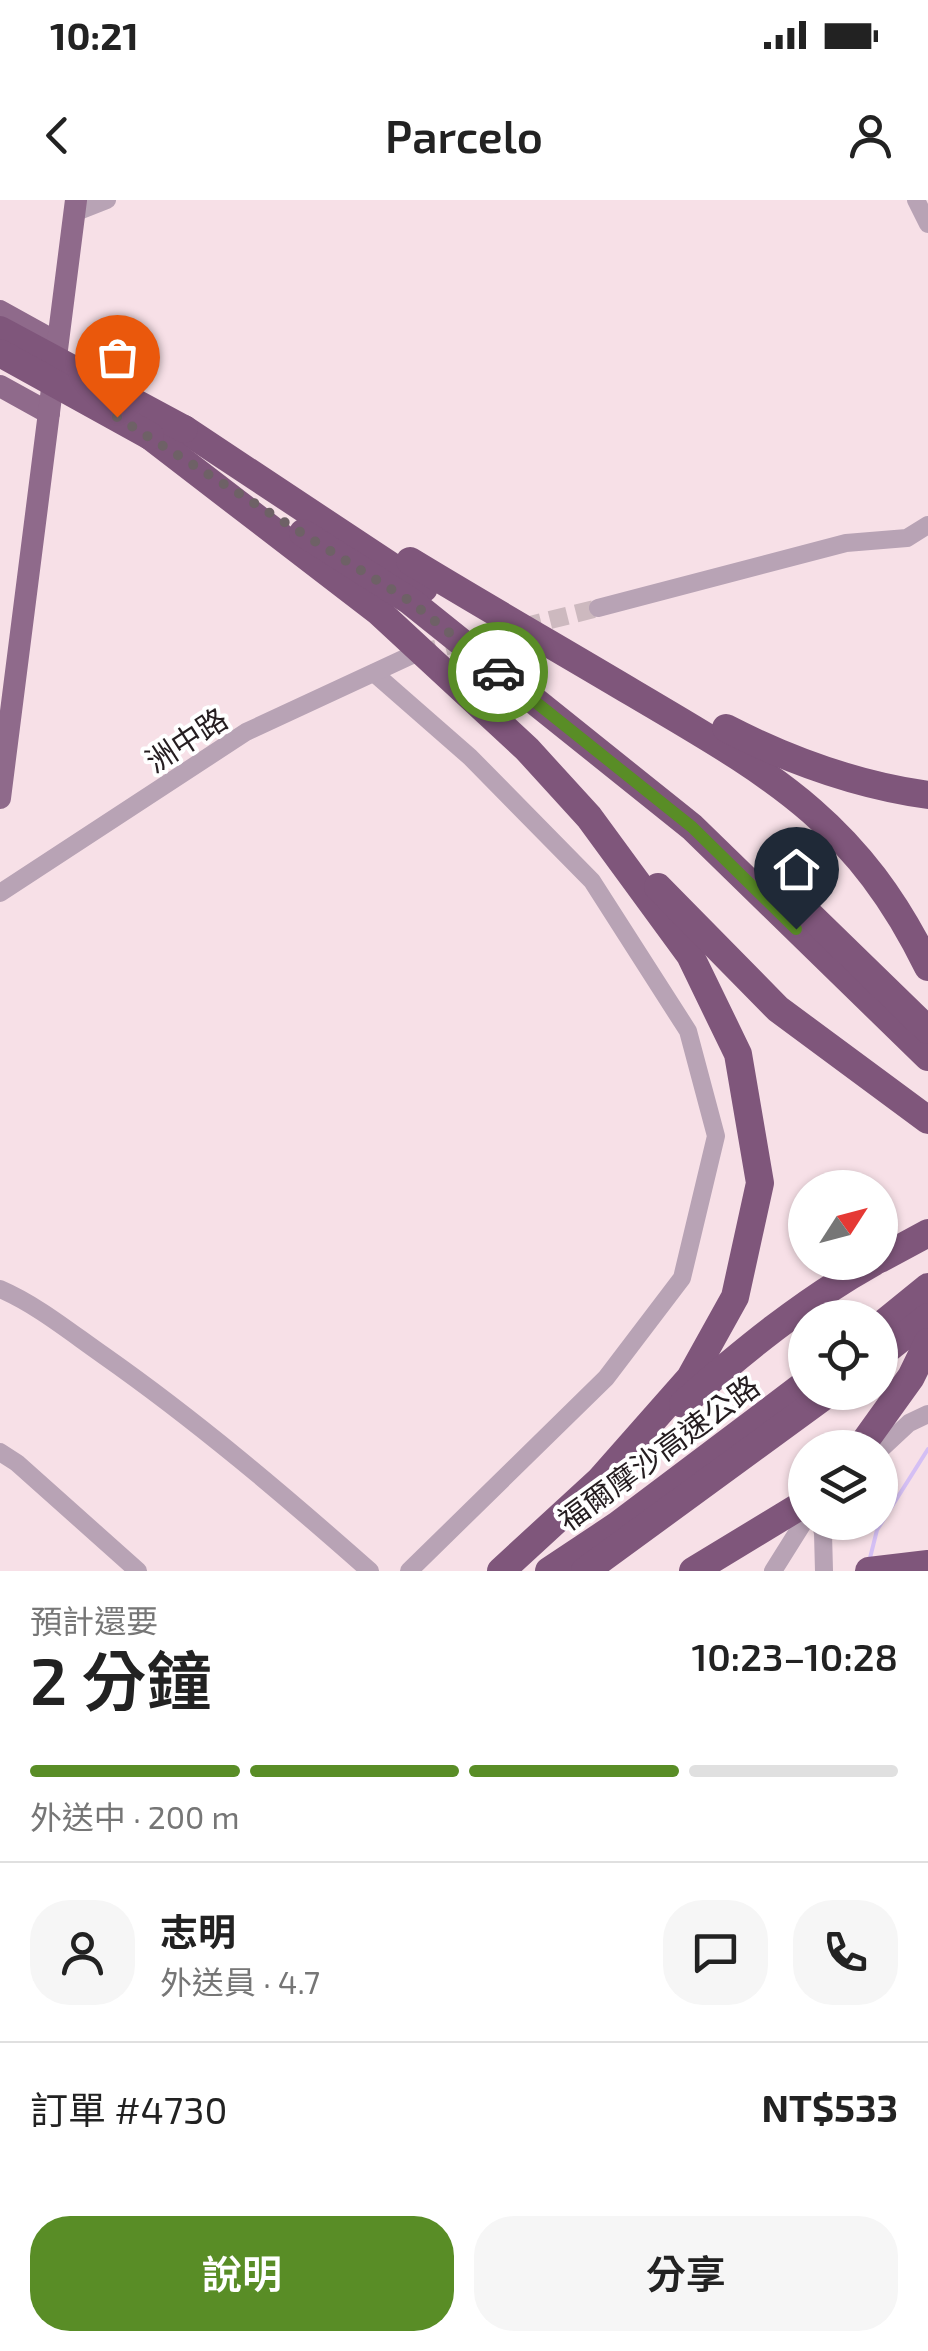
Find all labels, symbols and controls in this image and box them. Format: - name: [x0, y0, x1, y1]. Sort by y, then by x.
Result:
- text: 10:21: [50, 12, 139, 58]
- icon: back: [30, 108, 85, 163]
- text: Parcelo: [385, 108, 543, 162]
- icon: person: [843, 108, 898, 163]
- pin: [75, 315, 160, 418]
- icon: bag: [90, 330, 145, 385]
- courier: [448, 622, 548, 722]
- icon: car: [471, 645, 526, 700]
- street label: 洲中路: [138, 699, 234, 779]
- pin: [754, 827, 839, 930]
- icon: home: [769, 842, 824, 897]
- north arrow: [788, 1170, 898, 1280]
- map controls: [788, 1170, 898, 1540]
- button: locate: [788, 1300, 898, 1410]
- street label: 福爾摩沙高速公路: [550, 1367, 766, 1537]
- button: layers: [788, 1430, 898, 1540]
- text: 預計還要: [30, 1601, 158, 1639]
- text: 10:23–10:28: [691, 1633, 898, 1679]
- text: 2 分鐘: [30, 1640, 211, 1718]
- text: 外送中 · 200 m: [30, 1797, 240, 1835]
- button: person: [30, 1900, 135, 2005]
- button: chat: [663, 1900, 768, 2005]
- button: phone: [793, 1900, 898, 2005]
- text: 志明: [160, 1908, 236, 1954]
- text: 外送員 · 4.7: [160, 1962, 320, 2000]
- text: NT$533: [762, 2084, 898, 2130]
- text: 訂單 #4730: [30, 2086, 227, 2132]
- button: 說明: [30, 2216, 454, 2331]
- button: 分享: [474, 2216, 898, 2331]

